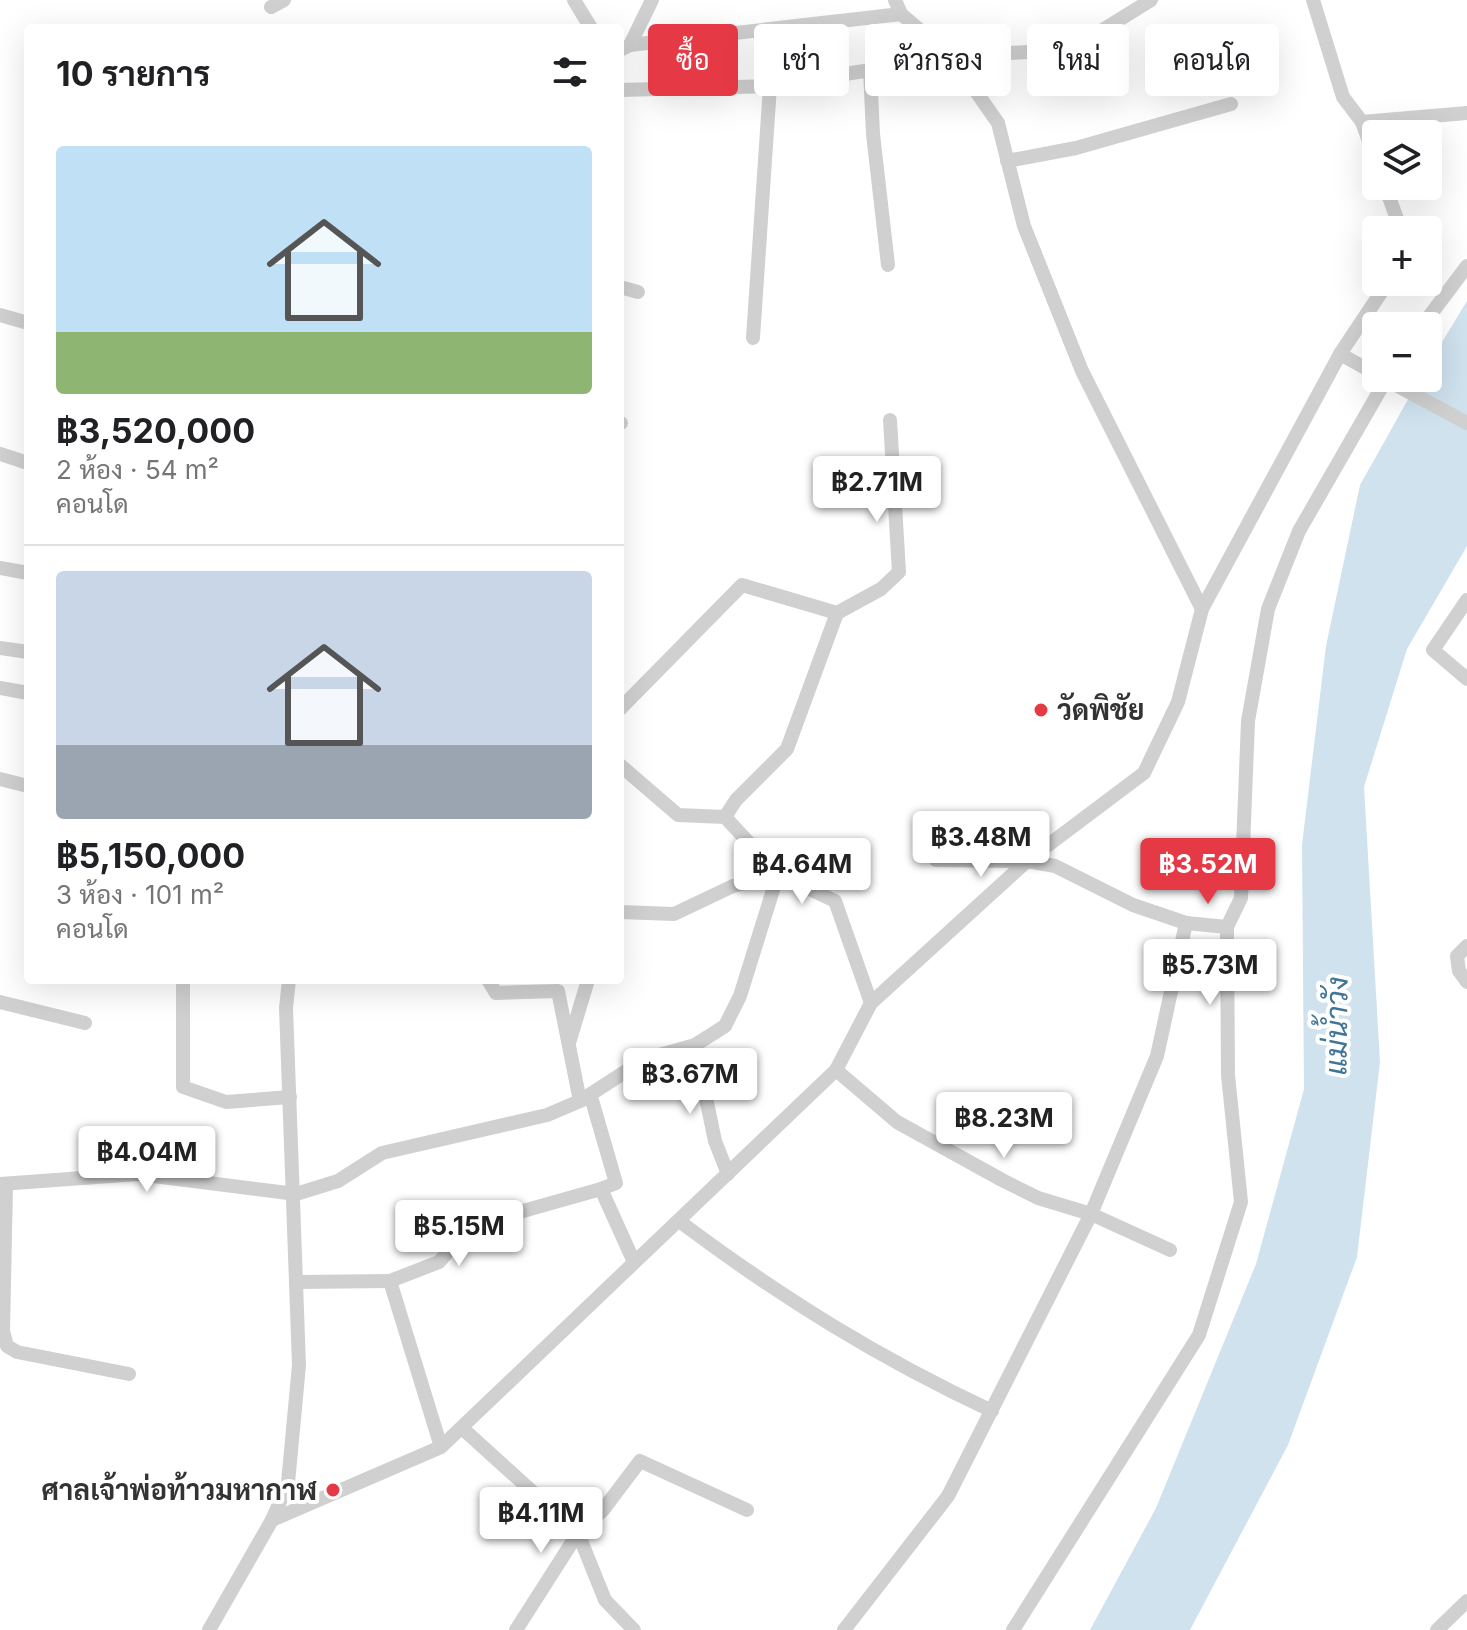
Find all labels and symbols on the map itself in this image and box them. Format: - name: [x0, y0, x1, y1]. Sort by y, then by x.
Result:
- pin: ฿2.71M: [812, 456, 942, 524]
- place label: วัดพิชัย: [1057, 692, 1145, 727]
- marker: วัดพิชัย: [1032, 701, 1050, 719]
- pin: ฿3.48M: [916, 811, 1046, 879]
- pin: ฿4.64M: [737, 838, 867, 906]
- pin: ฿3.52M: [1143, 838, 1273, 906]
- pin: ฿5.73M: [1145, 939, 1275, 1007]
- water label: แม่น้ำวัง: [1309, 976, 1355, 1076]
- pin: ฿3.67M: [625, 1048, 755, 1116]
- pin: ฿8.23M: [939, 1092, 1069, 1160]
- pin: ฿4.04M: [82, 1126, 212, 1194]
- pin: ฿5.15M: [394, 1200, 524, 1268]
- place label: ศาลเจ้าพ่อท้าวมหากาฬ: [42, 1471, 317, 1507]
- marker: ศาลเจ้าพ่อท้าวมหากาฬ: [324, 1481, 342, 1499]
- pin: ฿4.11M: [476, 1487, 606, 1555]

